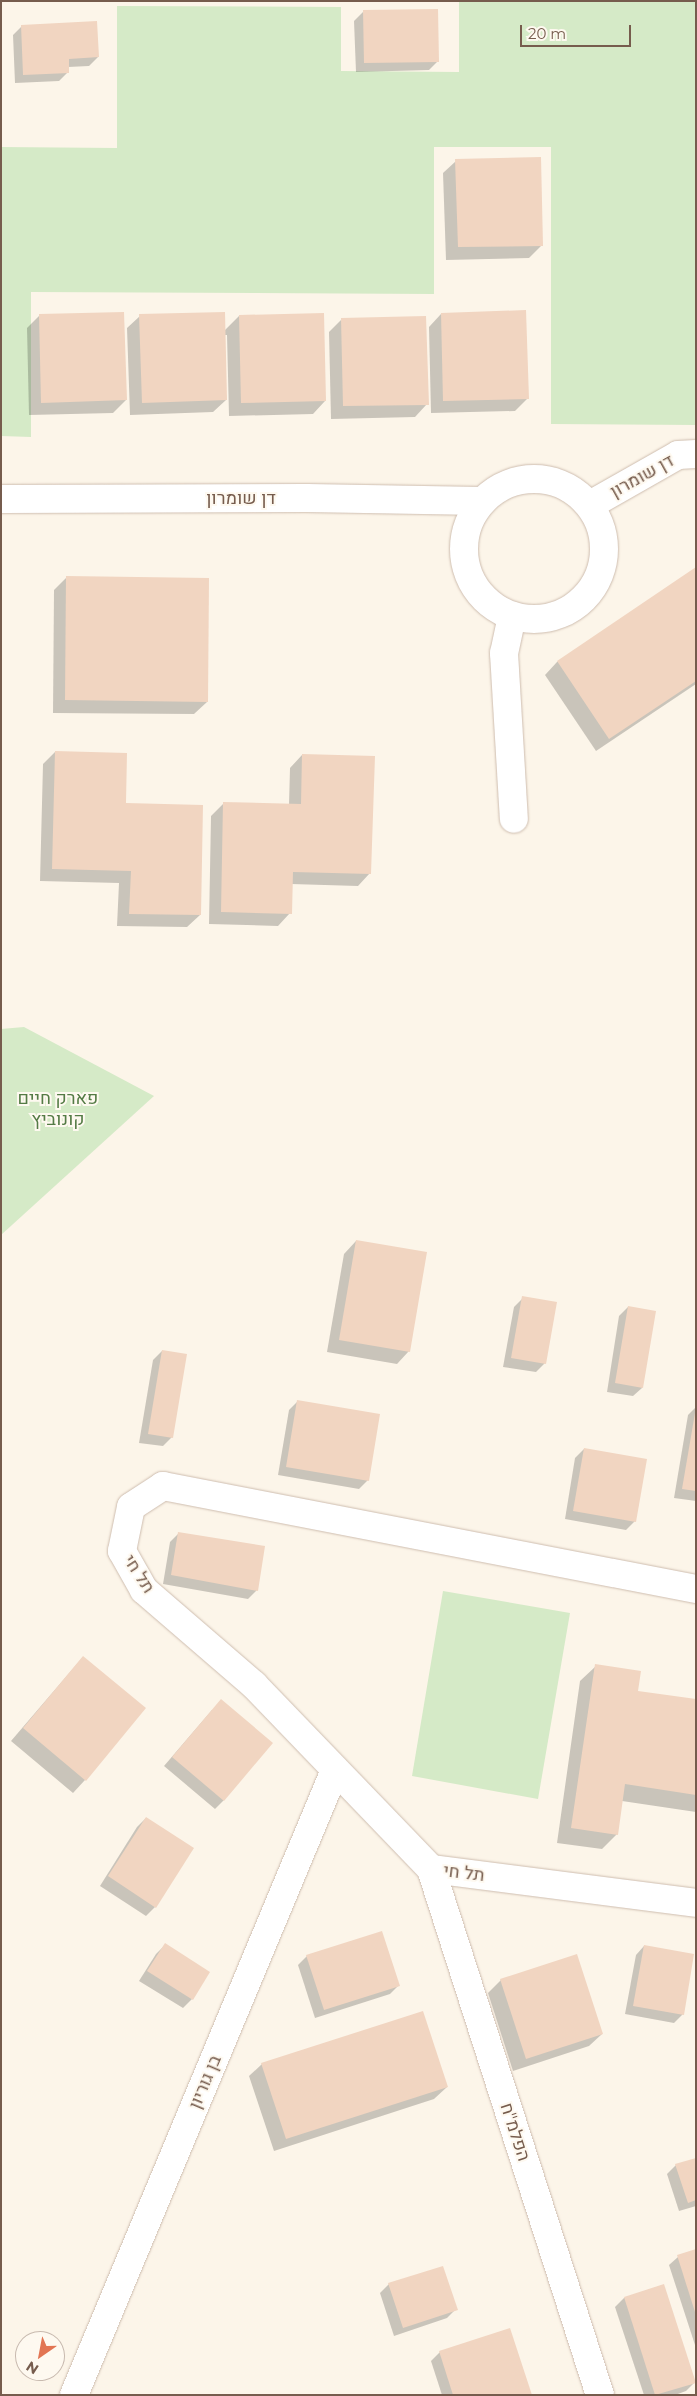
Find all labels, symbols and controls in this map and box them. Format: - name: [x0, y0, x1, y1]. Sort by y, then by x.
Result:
- scale bar: [522, 15, 633, 47]
- text: 20 m: [528, 24, 566, 43]
- street label: דן שומרון: [606, 450, 678, 502]
- street label: דן שומרון: [206, 487, 276, 509]
- park label: פארק חיים קונוביץ: [18, 1088, 98, 1130]
- street label: תל חי: [119, 1551, 159, 1597]
- street label: תל חי: [442, 1860, 486, 1886]
- street label: בן גוריון: [184, 2052, 226, 2112]
- street label: הפלמ"ח: [495, 2100, 535, 2164]
- north arrow: [15, 2331, 65, 2381]
- text: N: [23, 2357, 42, 2378]

